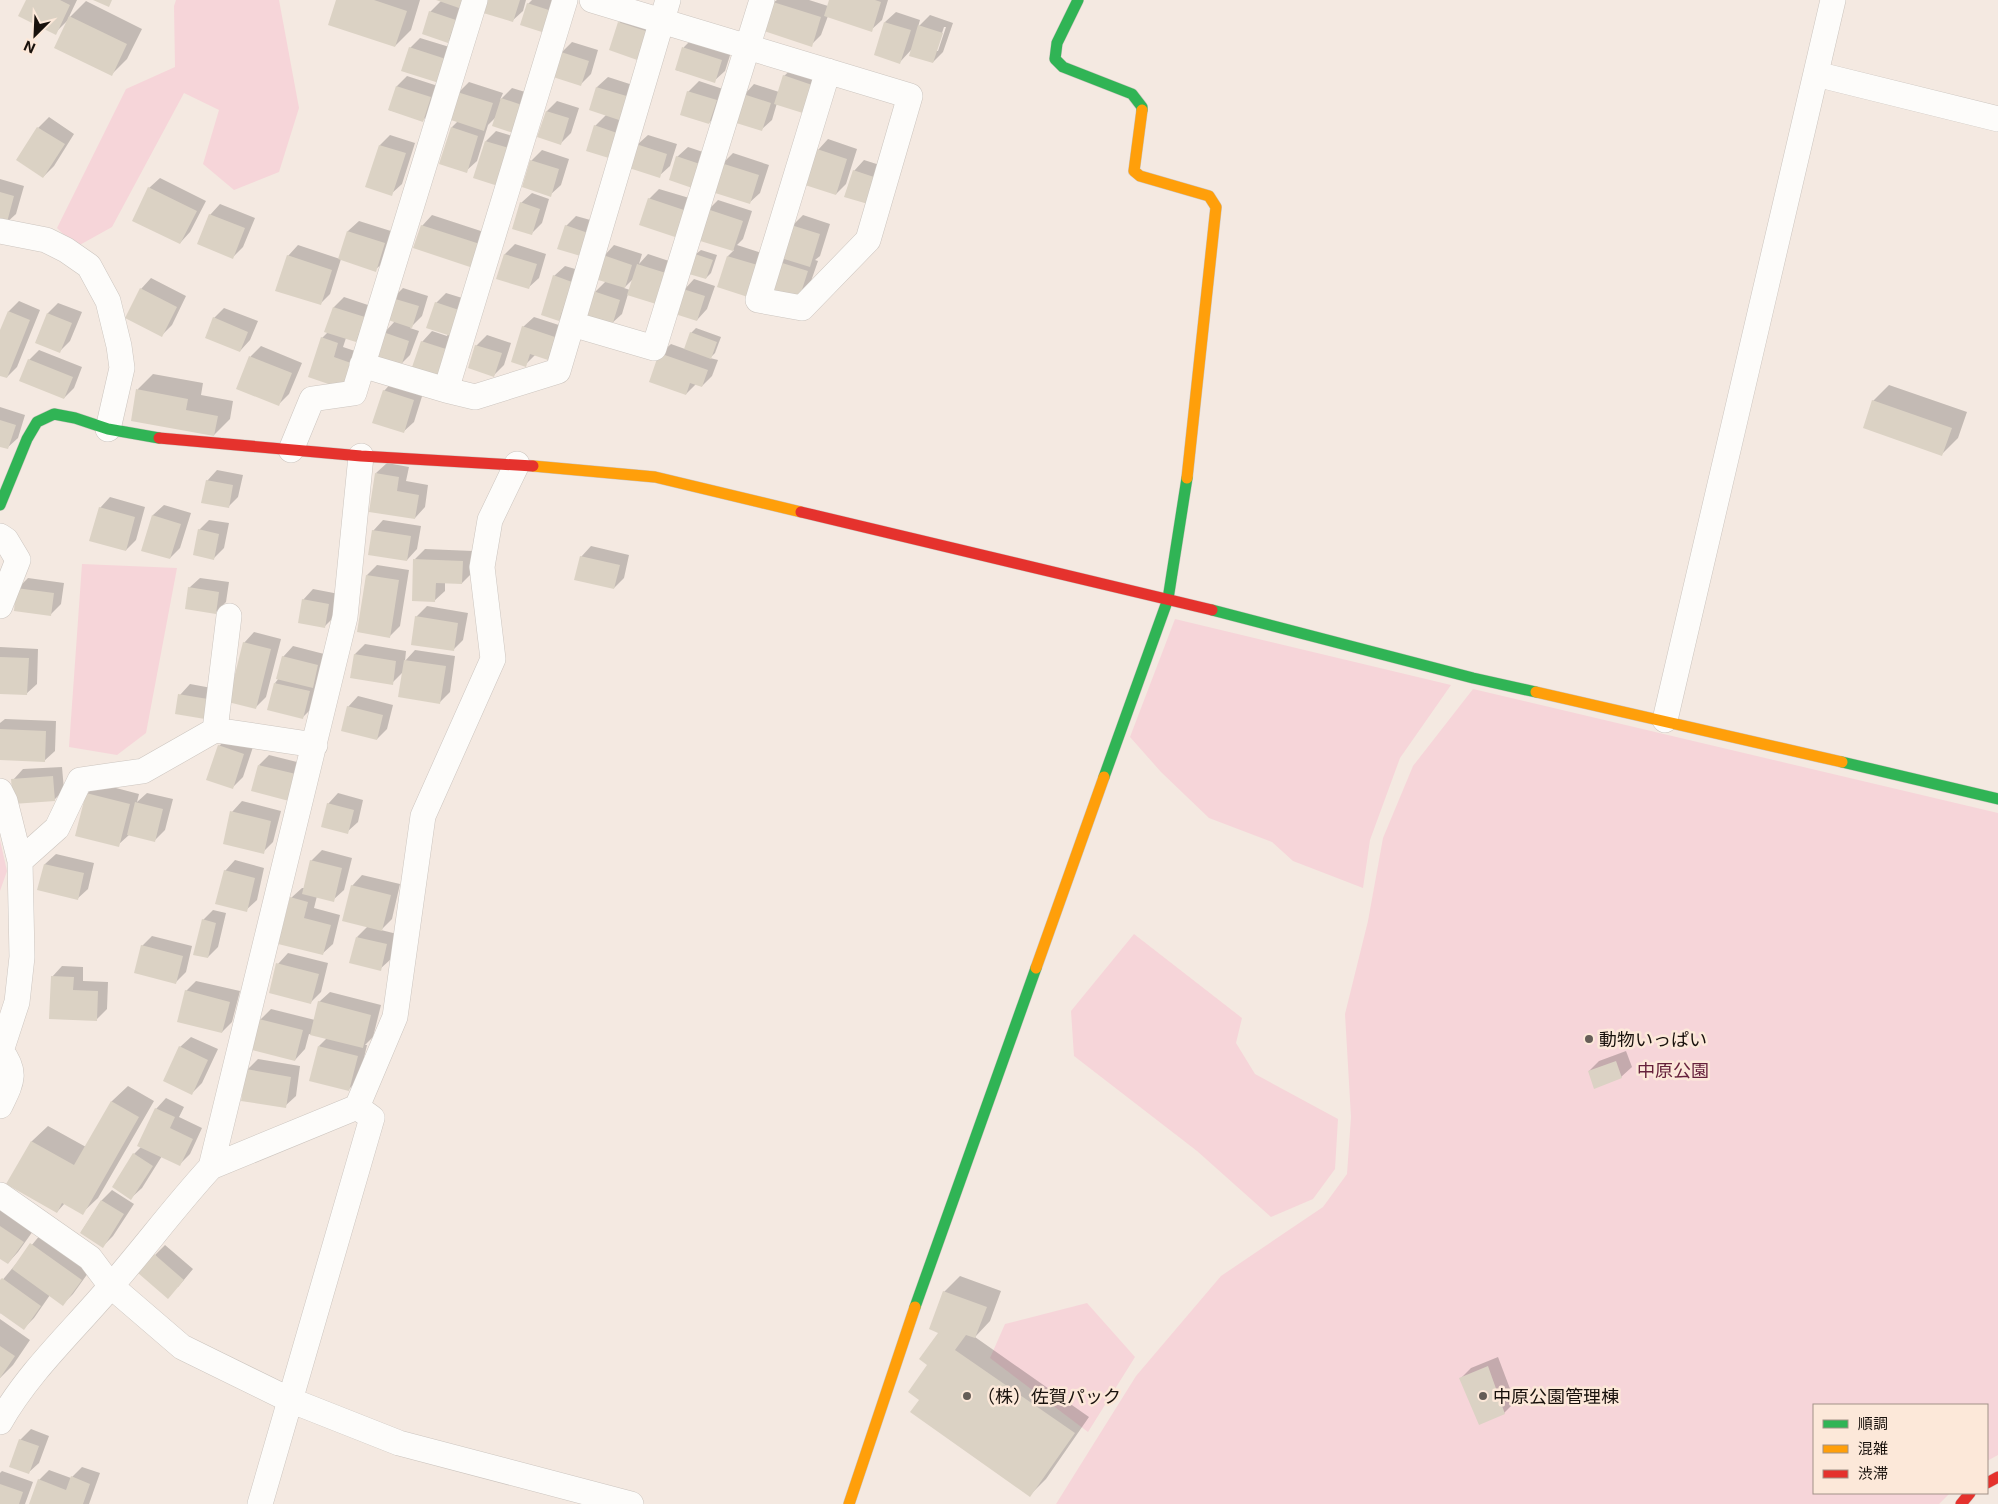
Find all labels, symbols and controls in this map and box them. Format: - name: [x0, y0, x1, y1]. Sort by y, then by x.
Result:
- north arrow: [10, 10, 60, 60]
- text: N: [21, 37, 38, 57]
- place label: 動物いっぱい: [1599, 1029, 1707, 1050]
- marker: 動物いっぱい: [1583, 1033, 1595, 1045]
- park label: 中原公園: [1637, 1060, 1709, 1081]
- place label: （株）佐賀パック: [977, 1386, 1121, 1407]
- place label: 中原公園管理棟: [1493, 1386, 1619, 1407]
- marker: （株）佐賀パック: [961, 1390, 973, 1402]
- marker: 中原公園管理棟: [1477, 1390, 1489, 1402]
- legend: [1813, 1404, 1988, 1494]
- text: 順調: [1858, 1414, 1888, 1433]
- text: 混雑: [1858, 1439, 1888, 1458]
- text: 渋滞: [1858, 1464, 1888, 1483]

